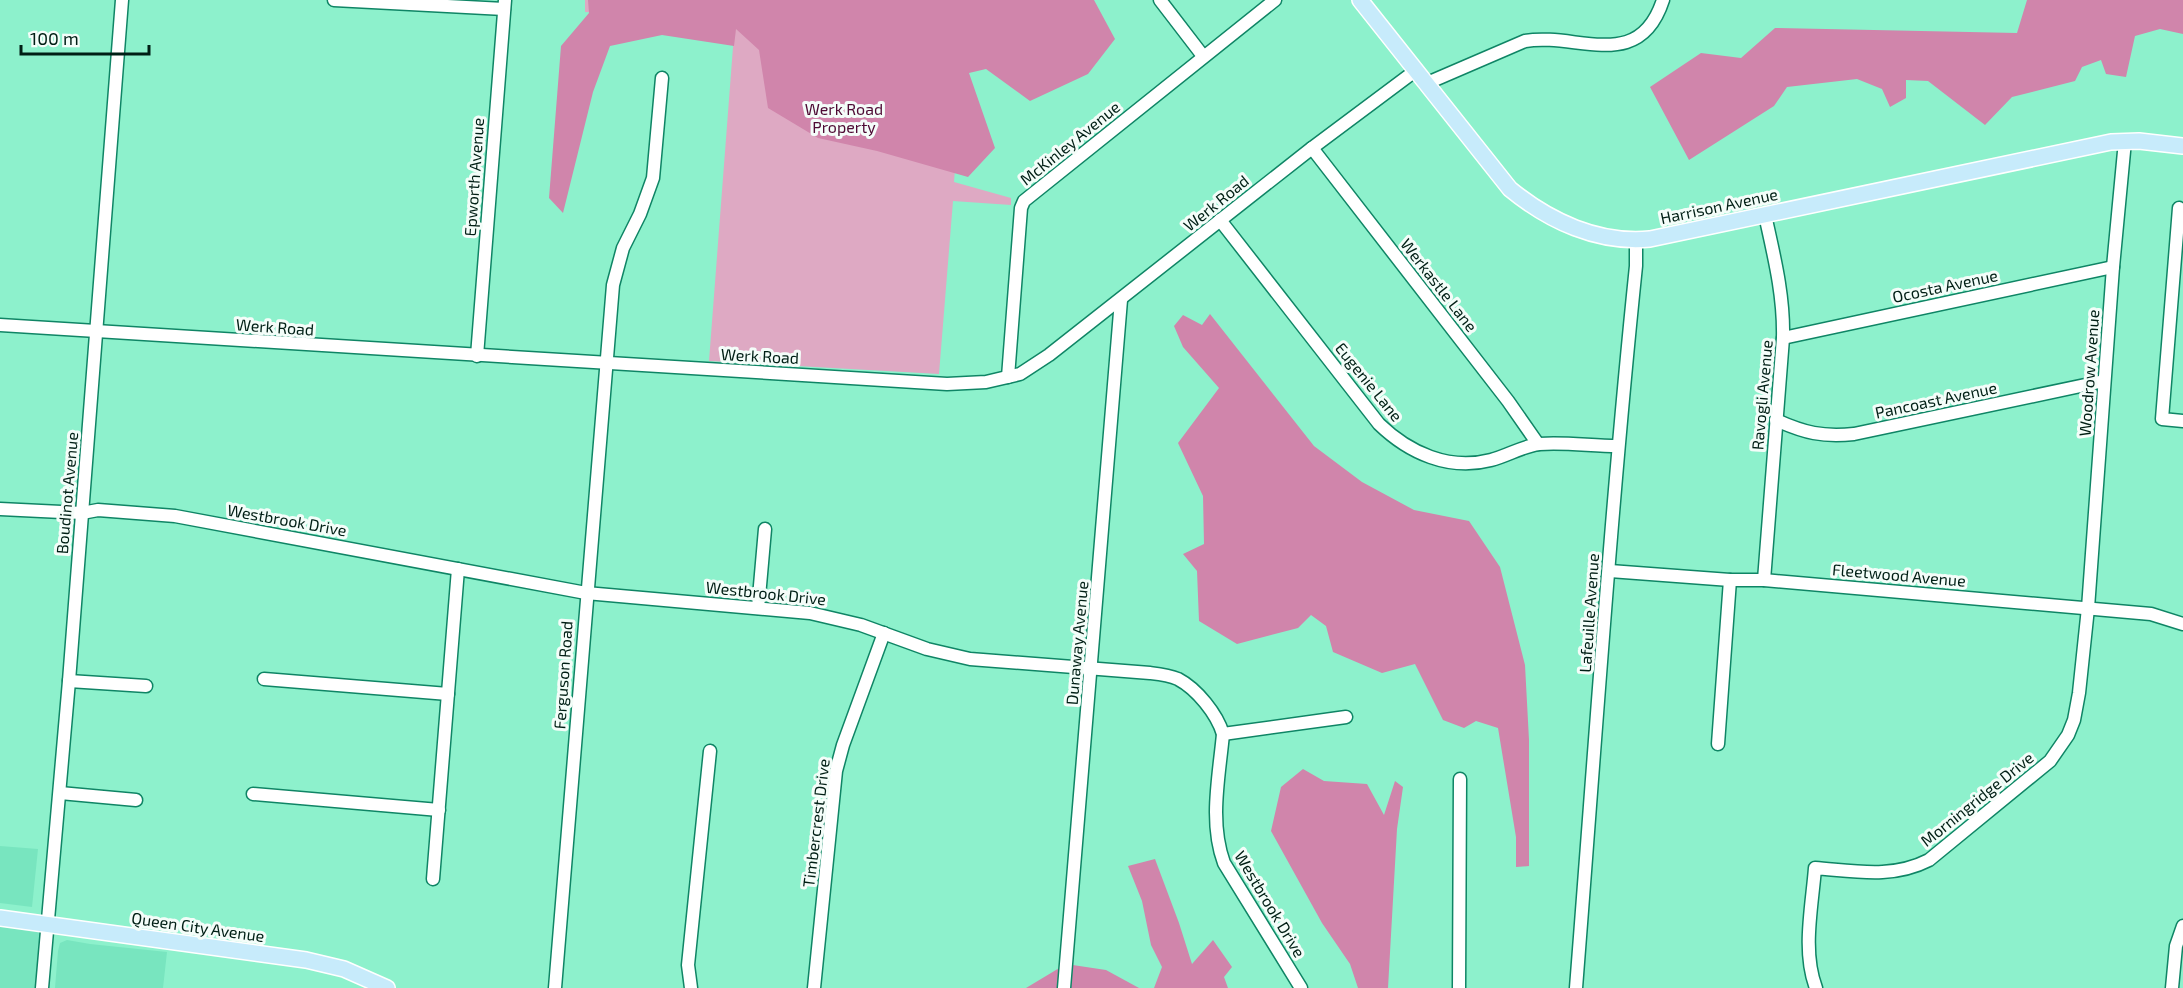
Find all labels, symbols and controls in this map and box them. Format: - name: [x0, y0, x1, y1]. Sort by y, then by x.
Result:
- scale bar: [21, 18, 148, 56]
- text: 100 m: [30, 27, 79, 49]
- street label: McKinley Avenue: [1016, 97, 1123, 189]
- park label: Werk Road Property: [805, 99, 883, 136]
- street label: Epworth Avenue: [460, 117, 487, 237]
- street label: Werk Road: [1179, 171, 1252, 235]
- street label: Harrison Avenue: [1658, 184, 1779, 227]
- street label: Werkastle Lane: [1397, 234, 1482, 335]
- street label: Ocosta Avenue: [1890, 265, 1999, 306]
- street label: Woodrow Avenue: [2075, 309, 2102, 437]
- street label: Werk Road: [235, 314, 315, 339]
- street label: Eugenie Lane: [1332, 338, 1407, 425]
- street label: Ravogli Avenue: [1747, 339, 1776, 451]
- street label: Werk Road: [720, 344, 800, 367]
- street label: Pancoast Avenue: [1873, 377, 1999, 422]
- street label: Boudinot Avenue: [52, 431, 81, 555]
- street label: Westbrook Drive: [226, 500, 348, 539]
- street label: Lafeuille Avenue: [1575, 553, 1602, 673]
- street label: Fleetwood Avenue: [1832, 559, 1967, 590]
- street label: Westbrook Drive: [705, 577, 827, 608]
- street label: Dunaway Avenue: [1062, 580, 1091, 706]
- street label: Ferguson Road: [549, 620, 576, 730]
- street label: Morningridge Drive: [1916, 747, 2037, 850]
- street label: Timbercrest Drive: [798, 757, 833, 888]
- street label: Westbrook Drive: [1231, 847, 1310, 960]
- street label: Queen City Avenue: [130, 908, 266, 946]

